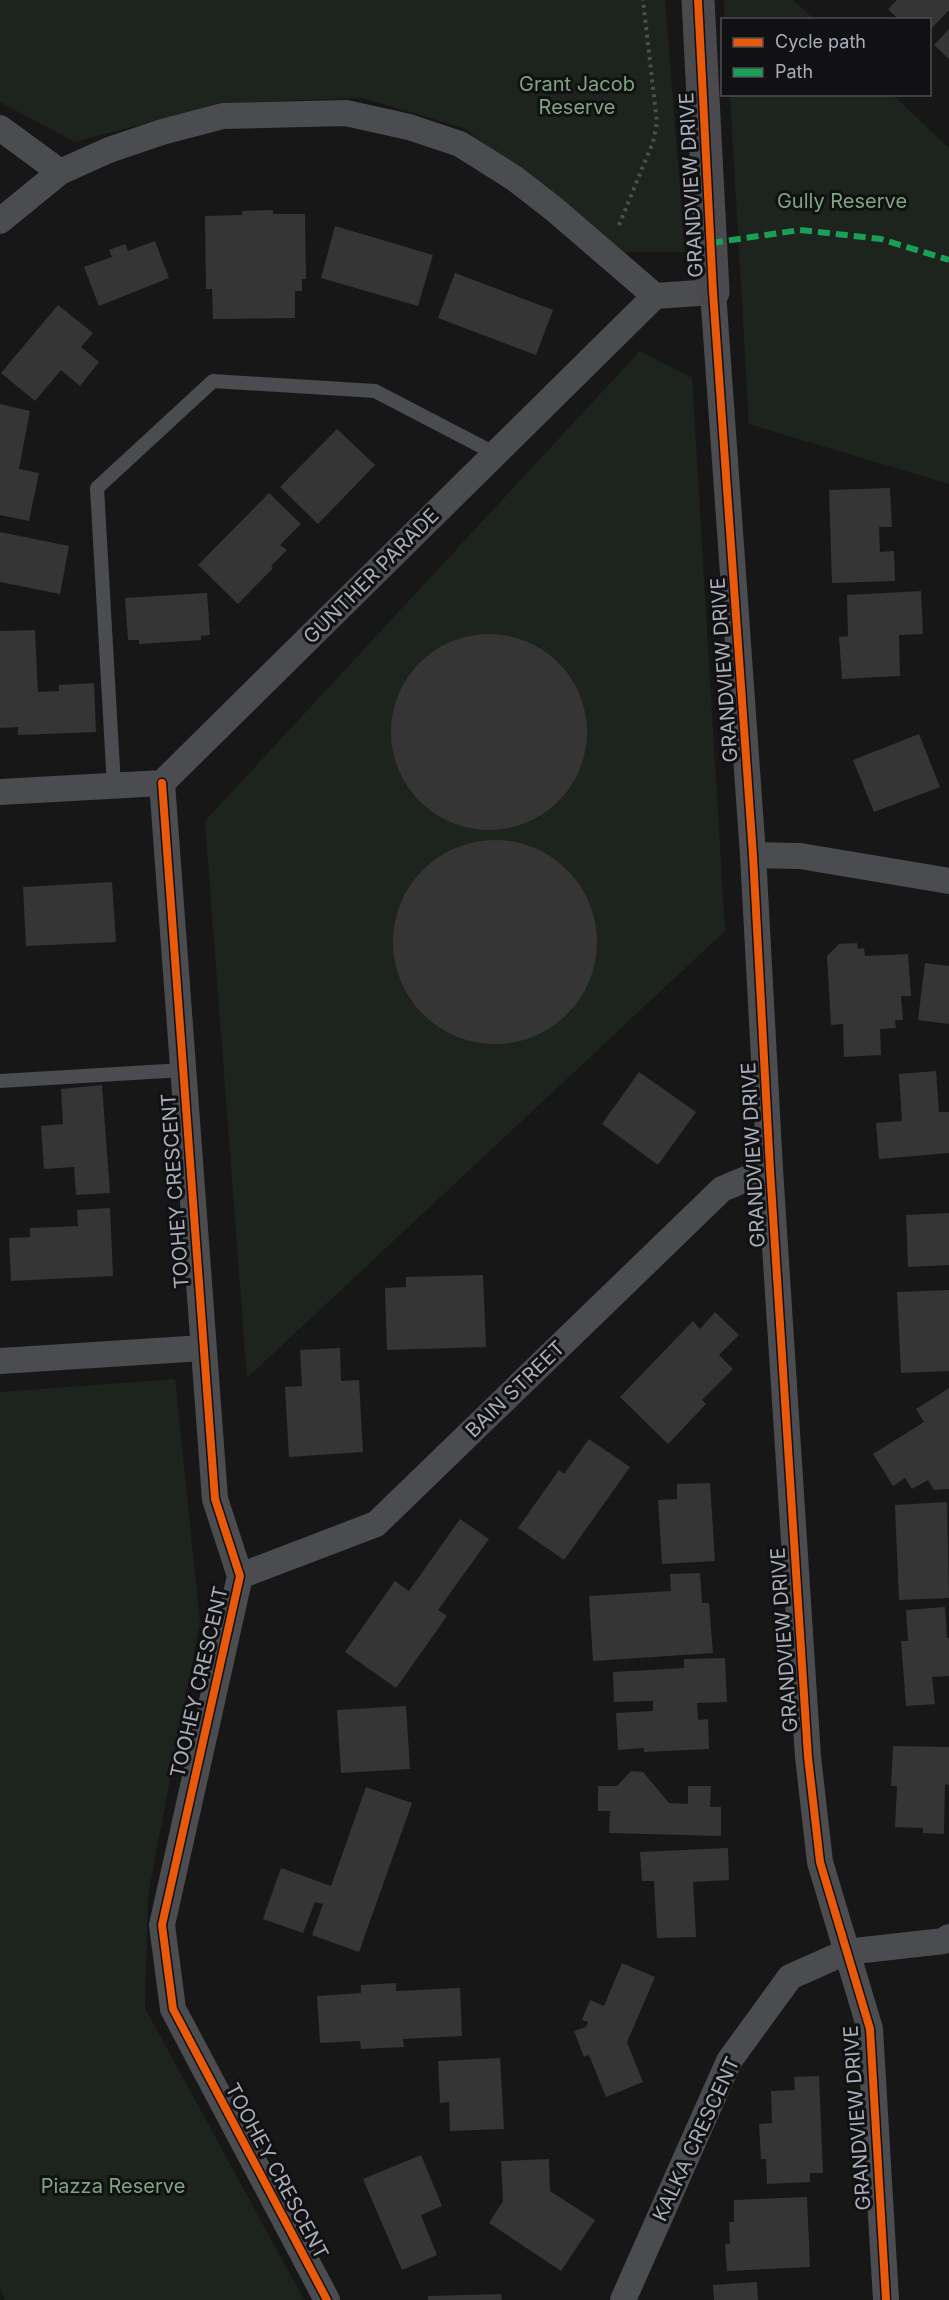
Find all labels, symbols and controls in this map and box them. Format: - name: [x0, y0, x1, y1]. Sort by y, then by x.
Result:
- legend: [721, 18, 931, 96]
- text: Cycle path: [775, 31, 866, 52]
- text: Path: [775, 61, 813, 82]
- park label: Grant Jacob Reserve: [519, 72, 635, 119]
- street label: GRANDVIEW DRIVE: [674, 92, 708, 278]
- park label: Gully Reserve: [777, 189, 907, 213]
- street label: GUNTHER PARADE: [298, 503, 444, 649]
- street label: GRANDVIEW DRIVE: [706, 577, 742, 763]
- street label: GRANDVIEW DRIVE: [736, 1062, 770, 1248]
- street label: TOOHEY CRESCENT: [156, 1092, 194, 1290]
- street label: BAIN STREET: [460, 1336, 570, 1442]
- street label: GRANDVIEW DRIVE: [766, 1547, 802, 1733]
- street label: TOOHEY CRESCENT: [165, 1584, 233, 1780]
- street label: GRANDVIEW DRIVE: [839, 2025, 875, 2211]
- street label: KALKA CRESCENT: [647, 2053, 745, 2225]
- street label: TOOHEY CRESCENT: [220, 2079, 334, 2263]
- park label: Piazza Reserve: [41, 2174, 185, 2198]

